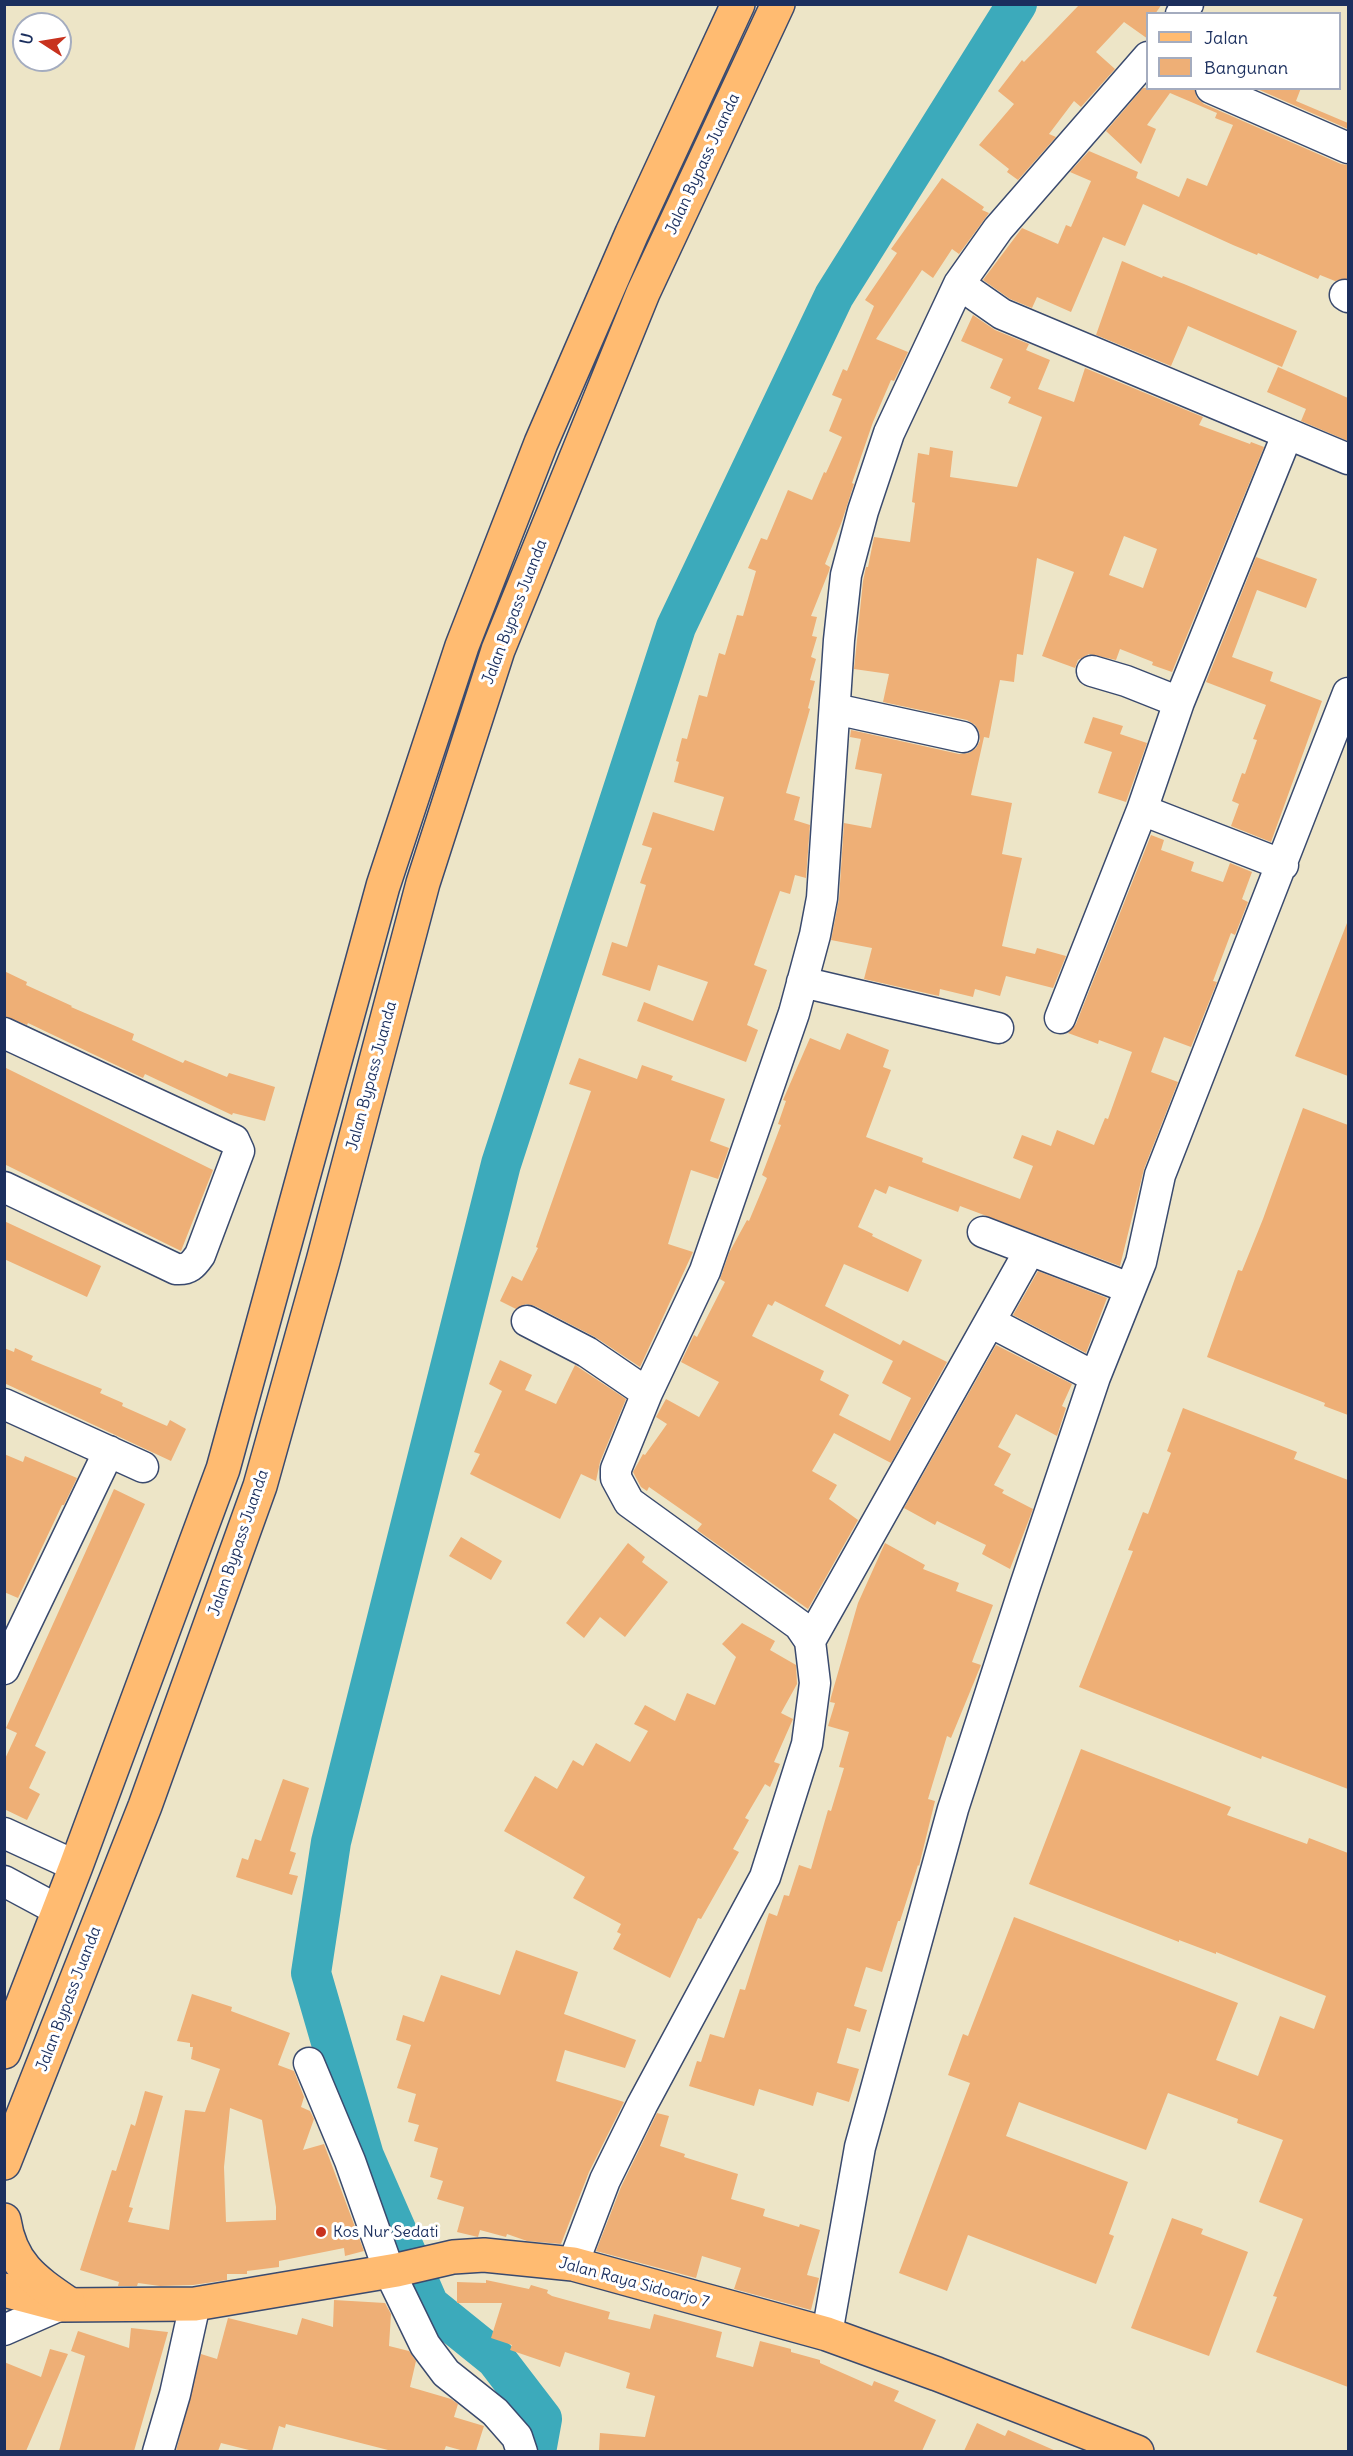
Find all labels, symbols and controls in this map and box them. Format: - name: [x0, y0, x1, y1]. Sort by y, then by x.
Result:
- north arrow: [12, 12, 72, 72]
- legend: [1146, 12, 1341, 90]
- text: Jalan: [1204, 26, 1248, 49]
- text: U: [15, 31, 37, 46]
- text: Bangunan: [1204, 56, 1288, 79]
- street label: Jalan Bypass Juanda: [662, 90, 744, 238]
- street label: Jalan Bypass Juanda: [479, 537, 551, 687]
- street label: Jalan Bypass Juanda: [343, 999, 401, 1153]
- street label: Jalan Bypass Juanda: [205, 1467, 273, 1619]
- street label: Jalan Bypass Juanda: [33, 1924, 105, 2074]
- place label: Kos Nur Sedati: [333, 2222, 438, 2242]
- marker: Kos Nur Sedati: [314, 2225, 328, 2239]
- street label: Jalan Raya Sidoarjo 7: [557, 2254, 711, 2312]

